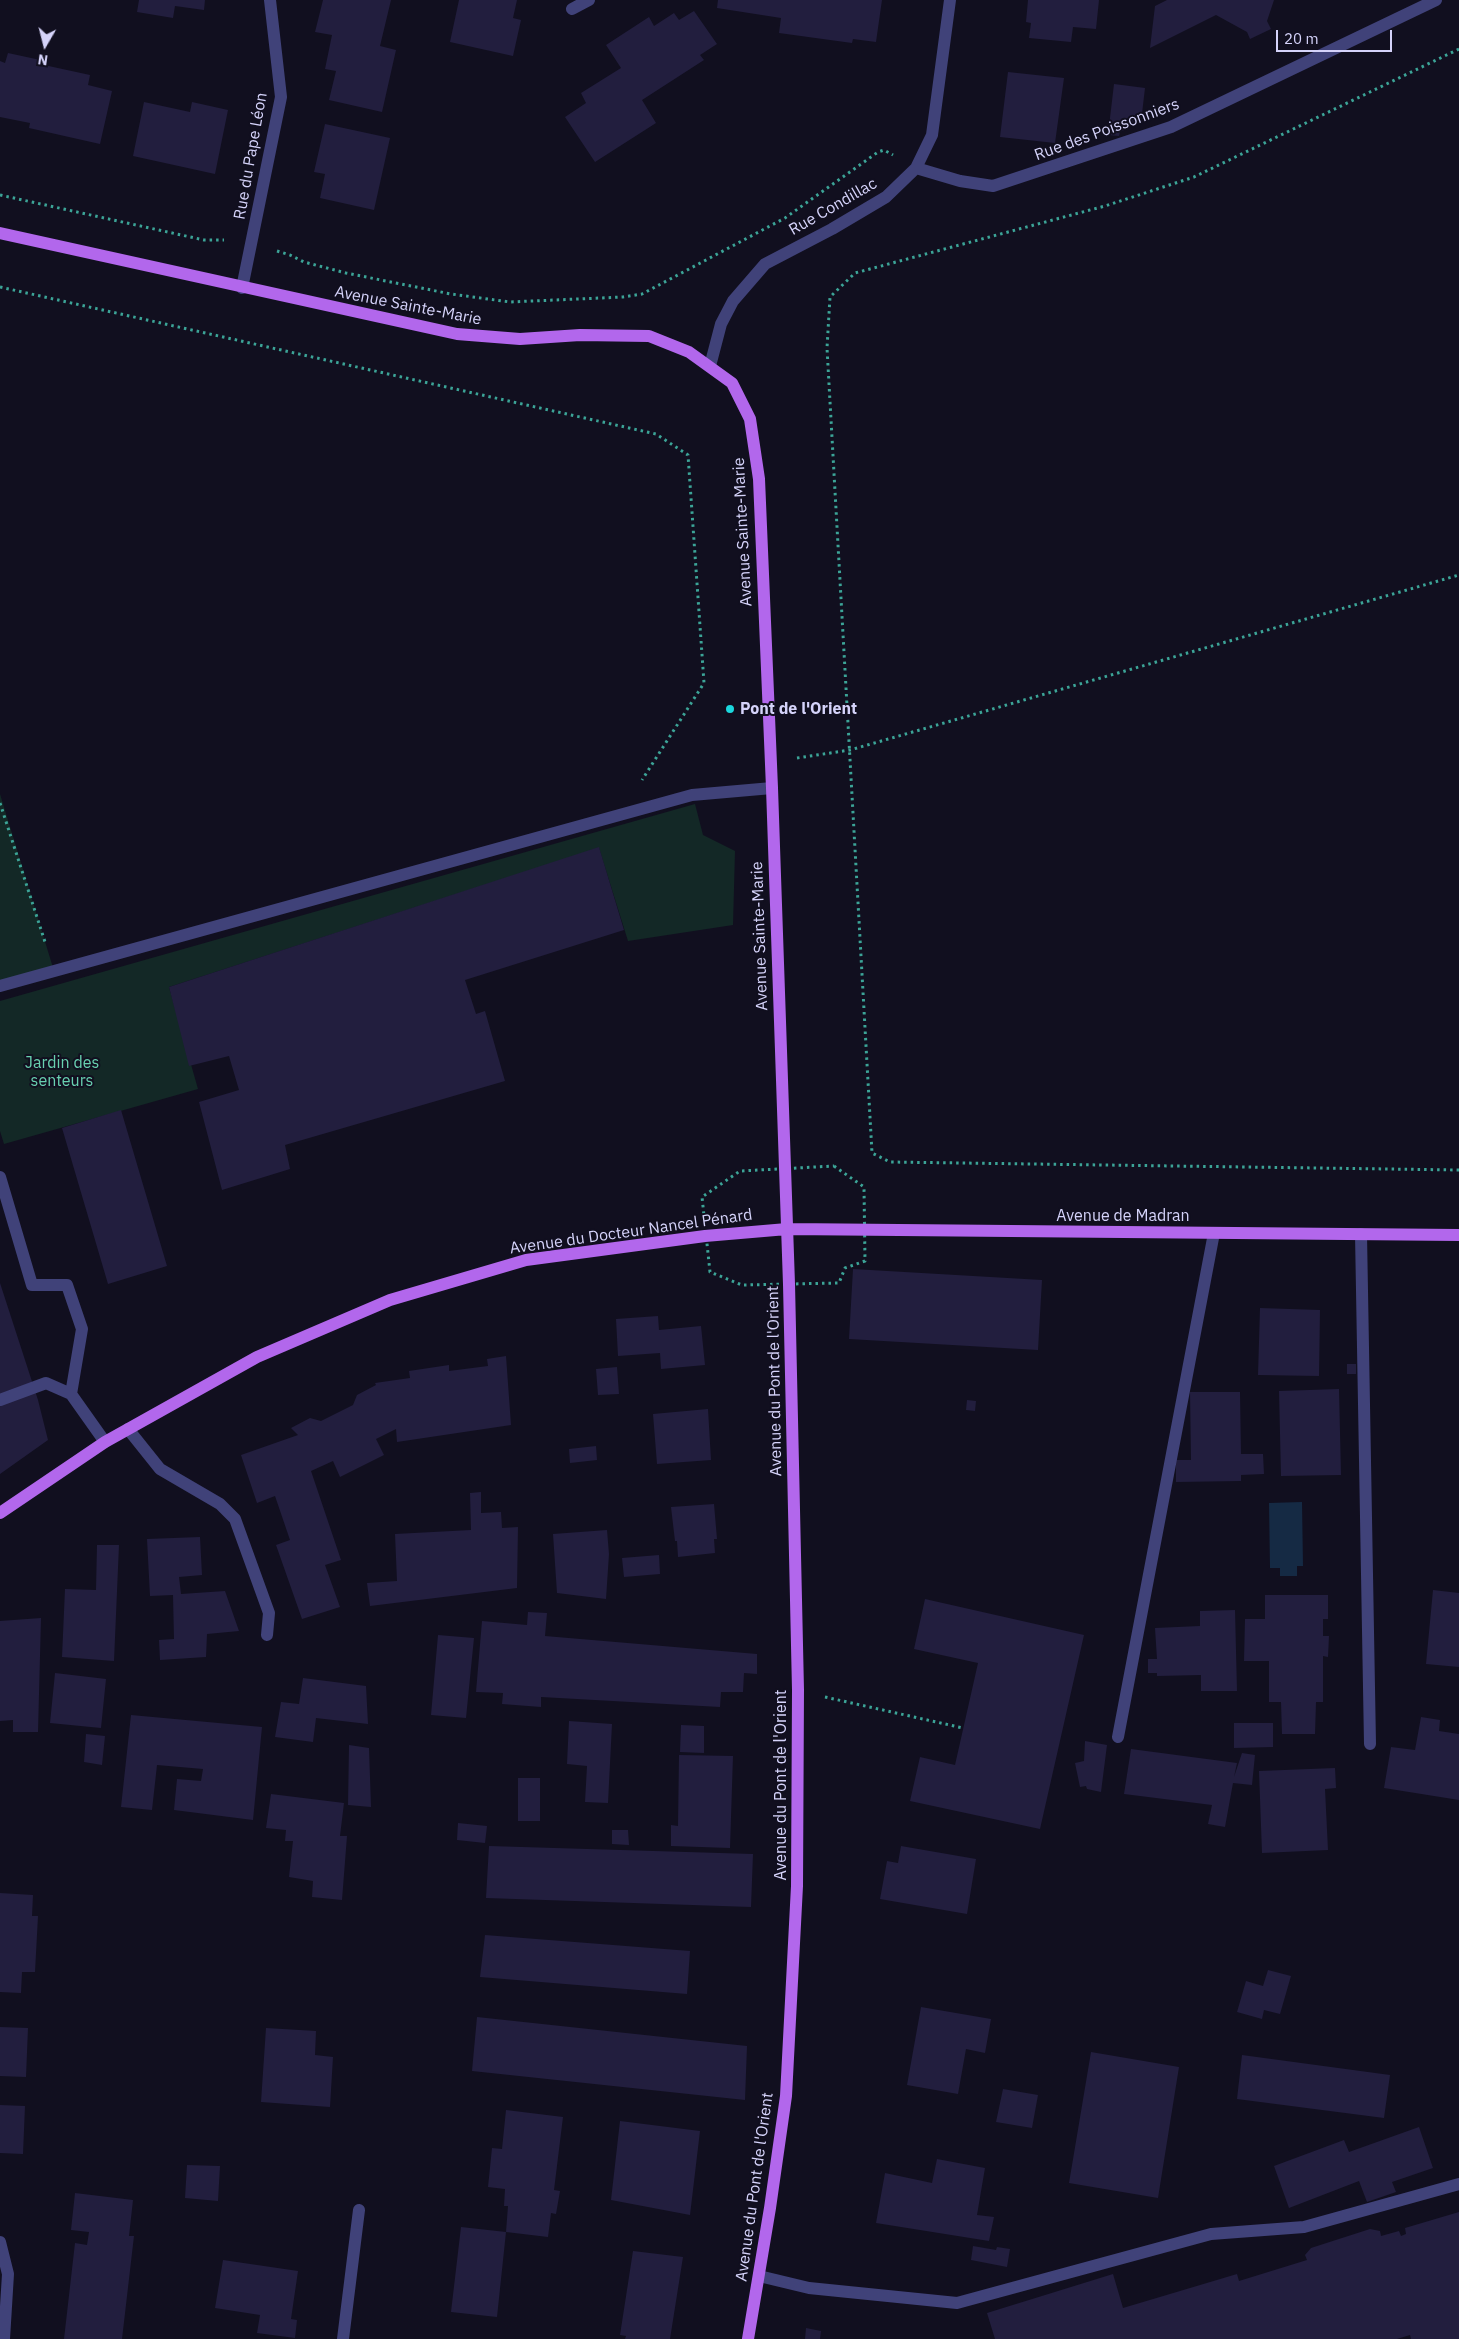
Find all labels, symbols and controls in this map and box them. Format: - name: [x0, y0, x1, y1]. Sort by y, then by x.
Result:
- north arrow: [20, 20, 70, 70]
- scale bar: [1279, 20, 1395, 52]
- text: 20 m: [1284, 29, 1319, 48]
- text: N: [37, 50, 49, 69]
- street label: Rue du Pape Léon: [230, 91, 272, 221]
- street label: Rue des Poissonniers: [1032, 95, 1182, 165]
- street label: Rue Condillac: [786, 174, 880, 240]
- street label: Avenue Sainte-Marie: [333, 282, 483, 330]
- street label: Avenue Sainte-Marie: [730, 457, 756, 607]
- place label: Pont de l'Orient: [740, 699, 857, 719]
- marker: Pont de l'Orient: [724, 703, 736, 715]
- street label: Avenue Sainte-Marie: [748, 861, 772, 1011]
- park label: Jardin des senteurs: [25, 1053, 99, 1091]
- street label: Avenue du Docteur Nancel Pénard: [508, 1205, 754, 1259]
- street label: Avenue de Madran: [1056, 1206, 1190, 1226]
- street label: Avenue du Pont de l'Orient: [764, 1285, 786, 1477]
- street label: Avenue du Pont de l'Orient: [771, 1690, 791, 1880]
- street label: Avenue du Pont de l'Orient: [732, 2091, 778, 2283]

